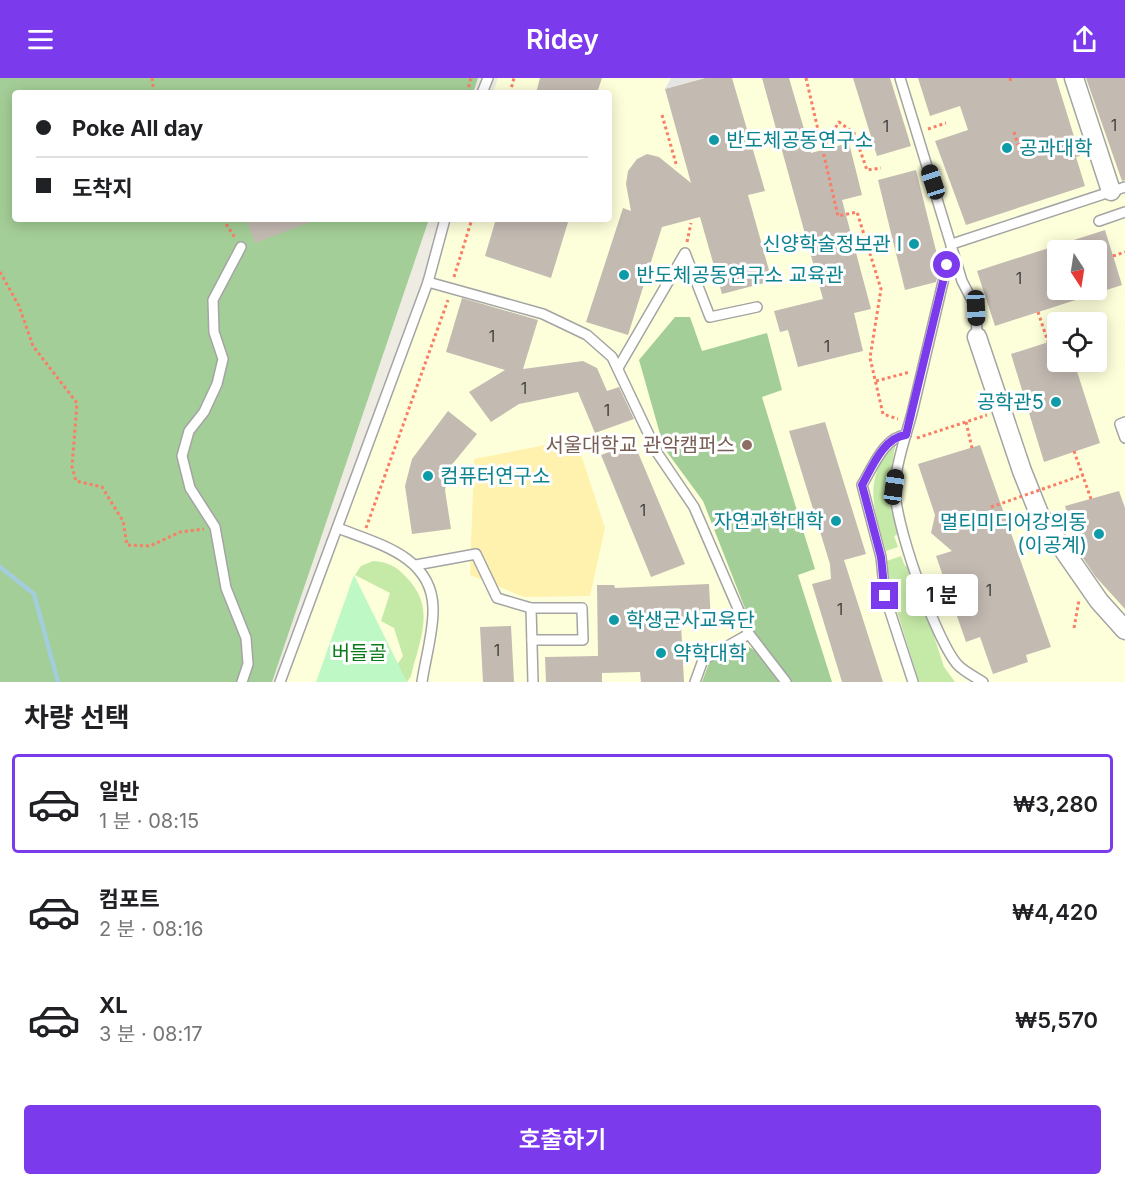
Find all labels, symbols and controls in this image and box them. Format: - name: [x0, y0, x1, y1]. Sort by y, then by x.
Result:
- icon: menu: [24, 23, 57, 56]
- text: Ridey: [526, 23, 599, 56]
- icon: share: [1068, 23, 1101, 56]
- text: Poke All day: [72, 115, 203, 141]
- house number: 1: [1111, 115, 1117, 135]
- house number: 1: [883, 116, 889, 136]
- place label: 반도체공동연구소: [726, 128, 873, 152]
- marker: 반도체공동연구소: [707, 133, 721, 147]
- place label: 공과대학: [1019, 136, 1093, 160]
- marker: 공과대학: [1000, 141, 1014, 155]
- car: [919, 162, 947, 202]
- text: 도착지: [72, 175, 133, 201]
- place label: 신양학술정보관 I: [762, 232, 902, 256]
- marker: 신양학술정보관 I: [907, 237, 921, 251]
- north arrow: [1047, 240, 1107, 300]
- map controls: [1047, 240, 1107, 372]
- route start: [933, 251, 960, 278]
- place label: 반도체공동연구소 교육관: [636, 263, 844, 287]
- marker: 반도체공동연구소 교육관: [617, 268, 631, 282]
- house number: 1: [1016, 268, 1022, 288]
- car: [966, 290, 986, 326]
- button: locate: [1047, 312, 1107, 372]
- house number: 1: [489, 326, 495, 346]
- house number: 1: [824, 336, 830, 356]
- house number: 1: [521, 378, 527, 398]
- place label: 공학관5: [977, 390, 1044, 414]
- marker: 공학관5: [1049, 395, 1063, 409]
- house number: 1: [604, 400, 610, 420]
- place label: 서울대학교 관악캠퍼스: [545, 433, 735, 457]
- marker: 서울대학교 관악캠퍼스: [740, 438, 754, 452]
- place label: 컴퓨터연구소: [440, 464, 550, 488]
- car: [883, 468, 905, 506]
- marker: 컴퓨터연구소: [421, 469, 435, 483]
- house number: 1: [640, 500, 646, 520]
- place label: 자연과학대학: [714, 509, 824, 533]
- place label: 멀티미디어강의동 (이공계): [940, 510, 1087, 557]
- marker: 자연과학대학: [829, 514, 843, 528]
- marker: 멀티미디어강의동 (이공계): [1092, 527, 1106, 541]
- callout: 1 분: [906, 575, 978, 617]
- house number: 1: [986, 580, 992, 600]
- route end: [871, 582, 898, 609]
- text: 1 분: [926, 583, 958, 607]
- house number: 1: [837, 599, 843, 619]
- place label: 학생군사교육단: [626, 608, 755, 632]
- marker: 학생군사교육단: [607, 613, 621, 627]
- house number: 1: [494, 640, 500, 660]
- park label: 버들골: [331, 641, 387, 665]
- place label: 약학대학: [673, 641, 747, 665]
- marker: 약학대학: [654, 646, 668, 660]
- text: 차량 선택: [24, 701, 130, 734]
- icon: car: [27, 777, 81, 831]
- text: 일반: [99, 778, 139, 804]
- text: ₩3,280: [1013, 791, 1098, 817]
- text: 1 분 · 08:15: [99, 809, 199, 833]
- icon: car: [27, 885, 81, 939]
- text: 컴포트: [99, 886, 160, 912]
- text: ₩4,420: [1012, 899, 1098, 925]
- text: 2 분 · 08:16: [99, 917, 204, 941]
- text: XL: [99, 992, 128, 1018]
- icon: car: [27, 993, 81, 1047]
- text: ₩5,570: [1015, 1007, 1098, 1033]
- text: 3 분 · 08:17: [99, 1022, 203, 1046]
- button: 호출하기: [24, 1105, 1101, 1174]

